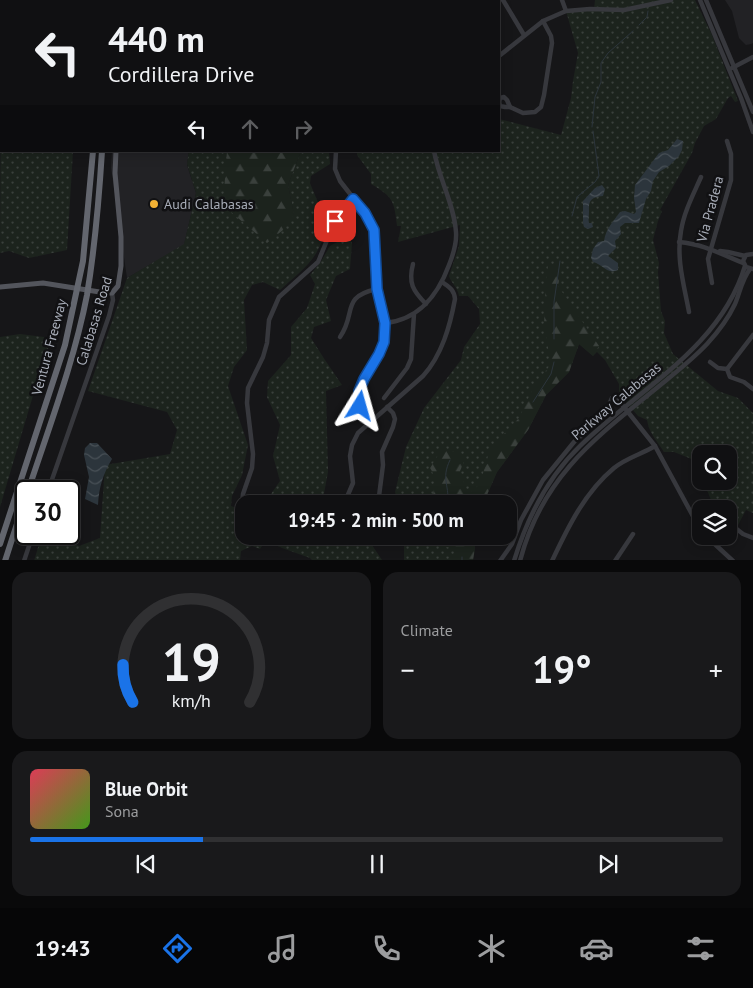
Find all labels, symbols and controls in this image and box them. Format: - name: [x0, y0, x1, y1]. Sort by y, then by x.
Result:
- text: 440 m: [108, 16, 205, 62]
- icon: left: [25, 20, 90, 85]
- text: Cordillera Drive: [108, 60, 254, 88]
- icon: left: [183, 115, 211, 143]
- icon: ahead: [236, 115, 264, 143]
- icon: right: [289, 115, 317, 143]
- street label: Via Pradera: [692, 174, 727, 245]
- place label: Audi Calabasas: [164, 195, 254, 213]
- marker: Audi Calabasas: [148, 198, 160, 210]
- pin: [314, 200, 356, 242]
- icon: arrive: [321, 207, 349, 235]
- street label: Calabasas Road: [72, 274, 116, 368]
- street label: Ventura Freeway: [27, 296, 71, 398]
- street label: Parkway Calabasas: [567, 358, 665, 444]
- position arrow: [333, 379, 385, 431]
- map controls: [692, 445, 737, 545]
- button: search: [692, 445, 737, 490]
- speed limit sign: 30: [15, 480, 80, 545]
- button: layers: [692, 500, 737, 545]
- text: 19:45 · 2 min · 500 m: [288, 508, 464, 532]
- text: Climate: [401, 620, 453, 640]
- text: 19: [162, 628, 221, 695]
- text: 19°: [532, 644, 592, 693]
- text: −: [401, 651, 415, 688]
- text: +: [709, 651, 723, 688]
- text: km/h: [172, 689, 211, 712]
- text: Blue Orbit: [105, 777, 188, 801]
- text: Sona: [105, 801, 139, 821]
- icon: previous: [132, 850, 160, 878]
- icon: pause: [363, 850, 391, 878]
- icon: next: [594, 850, 622, 878]
- icon: directions: [160, 931, 195, 966]
- icon: music: [265, 931, 300, 966]
- icon: phone: [369, 931, 404, 966]
- icon: climate: [474, 931, 509, 966]
- icon: car: [579, 931, 614, 966]
- icon: filters: [683, 931, 718, 966]
- text: 19:43: [35, 934, 91, 962]

